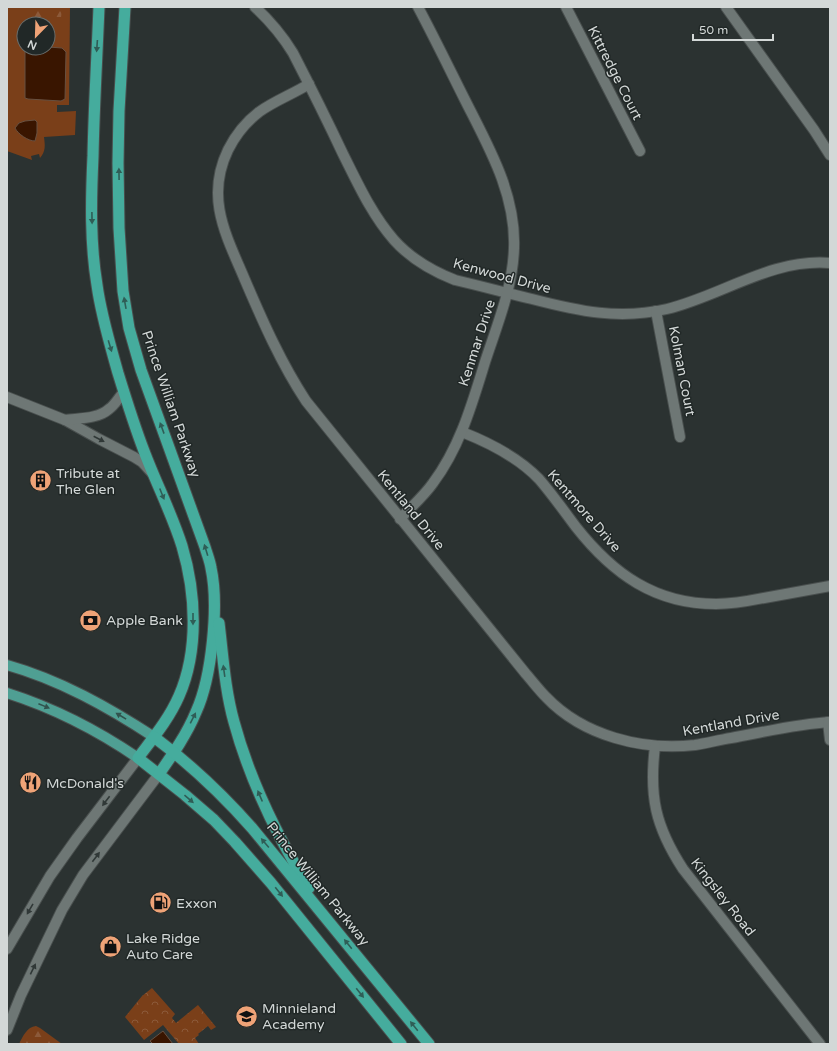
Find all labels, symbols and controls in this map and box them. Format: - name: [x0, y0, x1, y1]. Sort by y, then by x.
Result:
- north arrow: [16, 16, 56, 56]
- scale bar: [693, 16, 773, 42]
- street label: Kittredge Court: [584, 23, 646, 123]
- text: 50 m: [699, 23, 728, 37]
- text: N: [26, 37, 39, 52]
- one-way arrow: [94, 40, 101, 52]
- one-way arrow: [116, 167, 122, 180]
- one-way arrow: [89, 212, 95, 225]
- street label: Kenwood Drive: [451, 255, 553, 297]
- one-way arrow: [122, 297, 128, 310]
- street label: Kenmar Drive: [455, 297, 499, 388]
- street label: Kolman Court: [665, 324, 699, 418]
- street label: Prince William Parkway: [138, 328, 204, 480]
- one-way arrow: [107, 340, 113, 352]
- one-way arrow: [159, 421, 165, 433]
- one-way arrow: [93, 436, 105, 442]
- place label: Tribute at The Glen: [56, 465, 120, 498]
- street label: Kentmore Drive: [544, 466, 624, 556]
- street label: Kentland Drive: [374, 467, 448, 553]
- building icon: Tribute at The Glen: [27, 468, 53, 494]
- one-way arrow: [159, 488, 165, 500]
- one-way arrow: [203, 544, 209, 556]
- bank icon: Apple Bank: [78, 607, 104, 633]
- place label: Apple Bank: [106, 612, 183, 629]
- one-way arrow: [190, 613, 196, 626]
- one-way arrow: [221, 665, 227, 677]
- one-way arrow: [38, 704, 50, 710]
- street label: Kentland Drive: [681, 706, 781, 740]
- one-way arrow: [115, 712, 127, 719]
- one-way arrow: [190, 712, 196, 724]
- restaurant icon: McDonald's: [17, 770, 43, 796]
- place label: McDonald's: [46, 775, 124, 792]
- one-way arrow: [257, 789, 263, 801]
- one-way arrow: [184, 794, 194, 803]
- one-way arrow: [102, 795, 110, 806]
- street label: Prince William Parkway: [263, 819, 373, 950]
- one-way arrow: [260, 837, 269, 848]
- one-way arrow: [92, 852, 100, 863]
- street label: Kingsley Road: [687, 854, 759, 940]
- one-way arrow: [274, 887, 283, 898]
- fuel station icon: Exxon: [148, 890, 174, 916]
- place label: Exxon: [176, 895, 217, 912]
- one-way arrow: [26, 903, 33, 915]
- place label: Lake Ridge Auto Care: [126, 930, 200, 963]
- shop icon: Lake Ridge Auto Care: [98, 933, 124, 959]
- one-way arrow: [343, 939, 352, 950]
- one-way arrow: [30, 964, 36, 975]
- one-way arrow: [356, 988, 365, 999]
- place label: Minnieland Academy: [262, 1000, 336, 1033]
- school or university icon: Minnieland Academy: [233, 1003, 259, 1029]
- one-way arrow: [409, 1020, 418, 1031]

